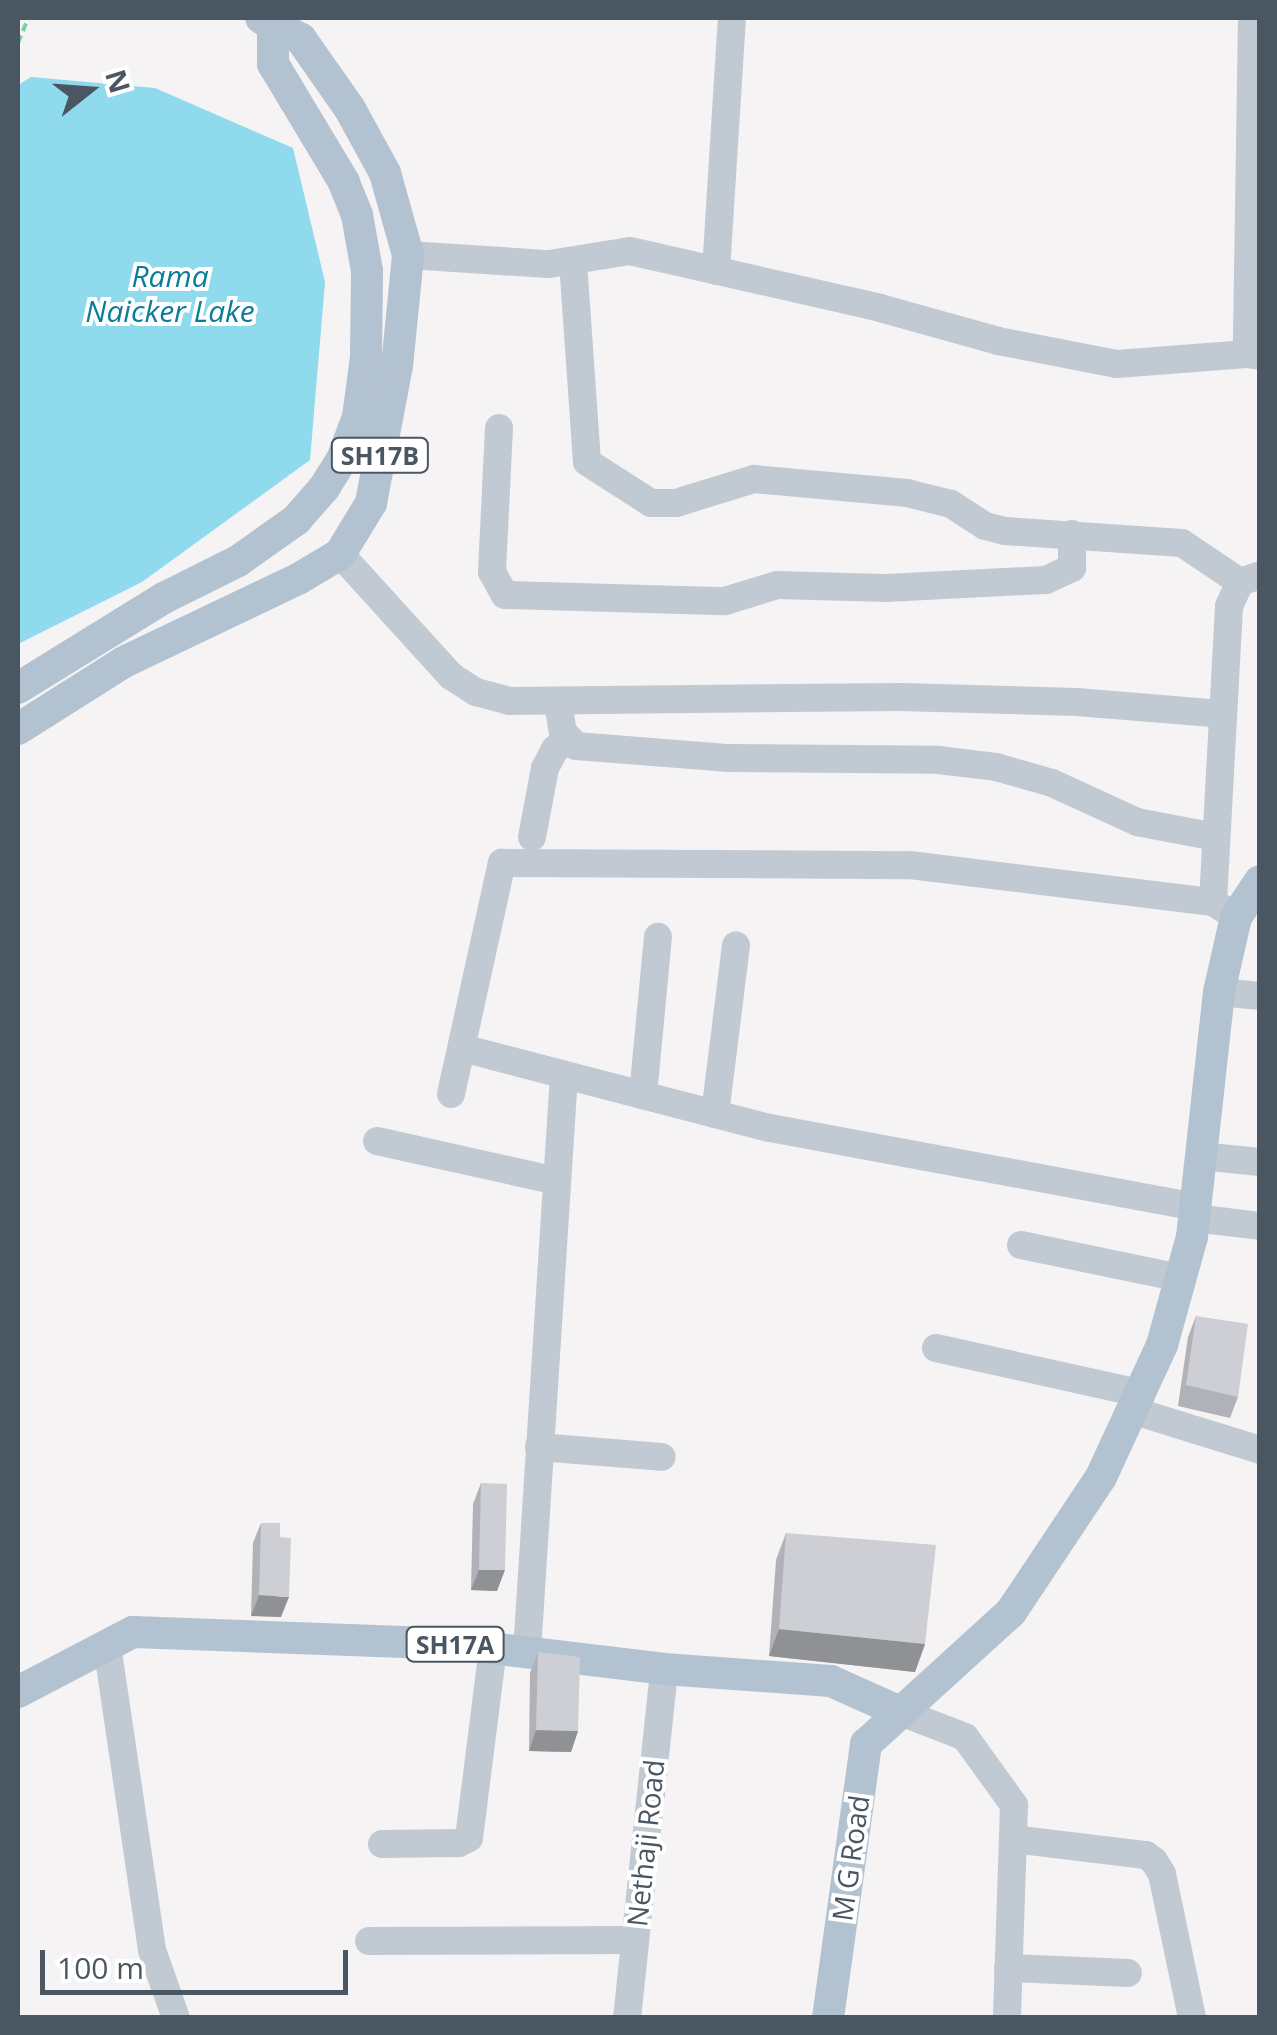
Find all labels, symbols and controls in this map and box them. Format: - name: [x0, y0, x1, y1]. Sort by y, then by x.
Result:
- north arrow: [40, 40, 140, 140]
- text: N: [97, 65, 140, 98]
- water label: Rama Naicker Lake: [85, 258, 255, 328]
- road number: SH17B: [330, 435, 430, 475]
- road number: SH17A: [405, 1624, 505, 1664]
- street label: Nethaji Road: [620, 1758, 670, 1928]
- street label: M G Road: [825, 1793, 875, 1923]
- scale bar: [45, 1930, 352, 1992]
- text: 100 m: [57, 1947, 144, 1988]

